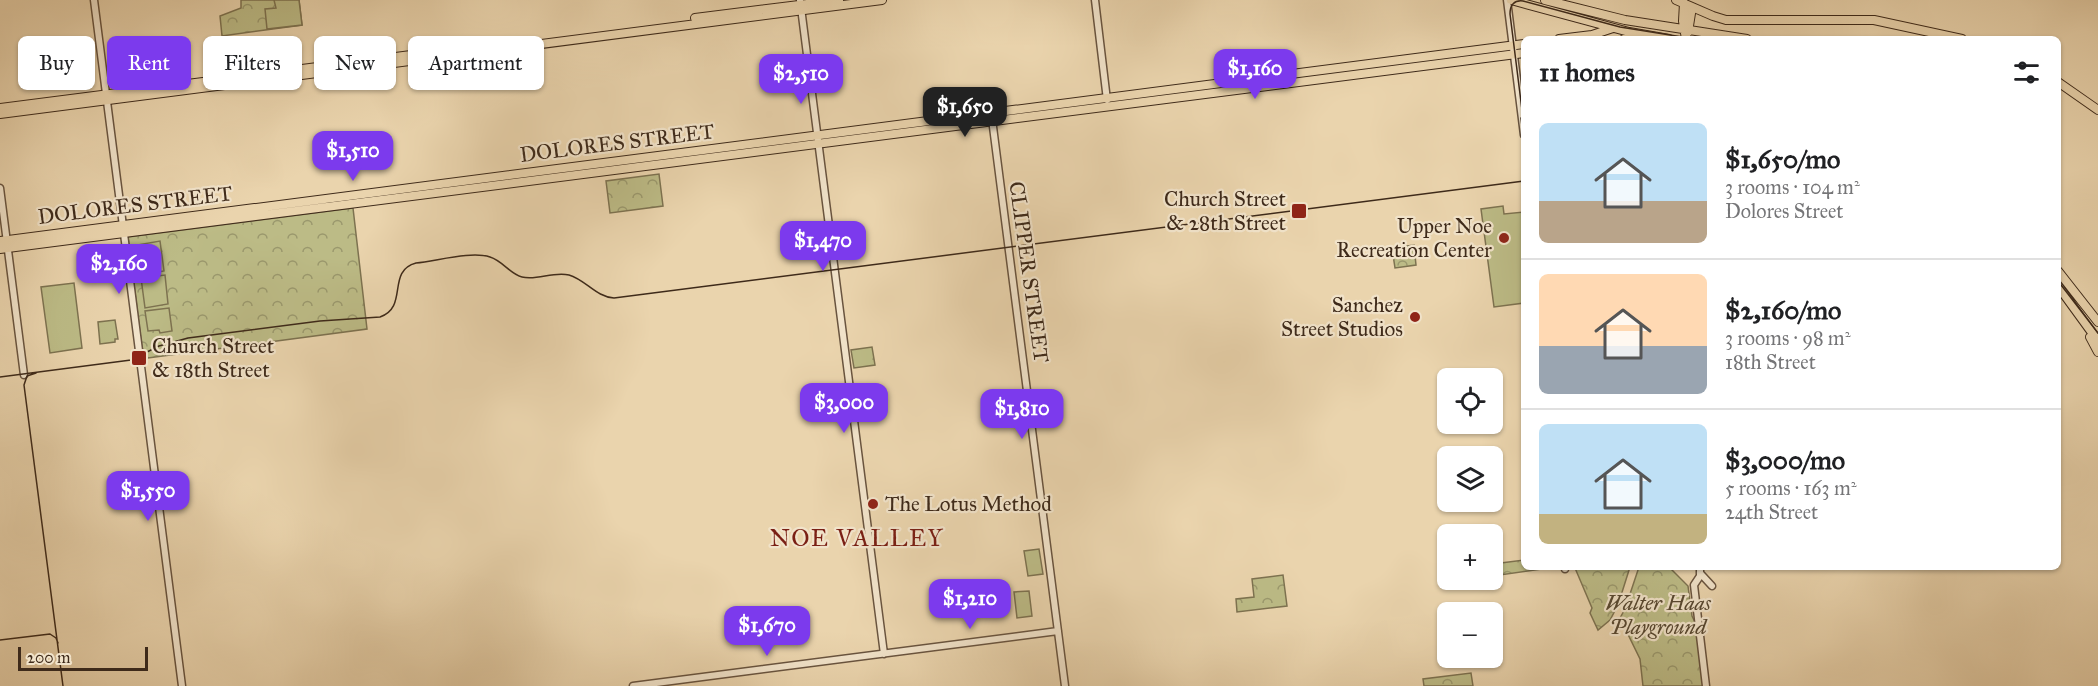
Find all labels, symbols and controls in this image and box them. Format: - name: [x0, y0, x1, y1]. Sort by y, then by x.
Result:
- chip: Buy: [18, 36, 95, 90]
- chip: Rent: [107, 36, 191, 90]
- chip: Filters: [203, 36, 302, 90]
- chip: New: [314, 36, 396, 90]
- chip: Apartment: [408, 36, 544, 90]
- pin: $1,160: [1206, 49, 1304, 100]
- pin: $2,510: [752, 54, 850, 105]
- text: $1,160: [1228, 56, 1282, 80]
- text: 11 homes: [1539, 56, 1635, 88]
- icon: filters: [2010, 56, 2043, 89]
- text: $2,510: [773, 61, 829, 85]
- pin: $1,650: [916, 87, 1014, 138]
- text: $1,650: [937, 94, 993, 118]
- street label: DOLORES STREET: [518, 118, 716, 168]
- pin: $1,510: [304, 131, 402, 182]
- text: $1,510: [326, 138, 380, 162]
- text: $1,650/mo: [1725, 143, 1840, 175]
- icon: home: [1587, 147, 1659, 219]
- text: 3 rooms · 104 m²: [1725, 175, 1860, 199]
- street label: DOLORES STREET: [36, 180, 234, 230]
- street label: CLIPPER STREET: [1003, 180, 1055, 364]
- place label: Church Street & 28th Street: [1164, 186, 1287, 236]
- text: Dolores Street: [1725, 199, 1843, 223]
- marker: Church Street & 28th Street: [1290, 202, 1308, 220]
- place label: Upper Noe Recreation Center: [1336, 213, 1492, 263]
- pin: $1,470: [774, 221, 872, 272]
- text: $1,470: [794, 228, 852, 252]
- marker: Upper Noe Recreation Center: [1497, 231, 1511, 245]
- pin: $2,160: [70, 244, 168, 295]
- text: $2,160: [90, 251, 148, 275]
- place label: Sanchez Street Studios: [1281, 292, 1403, 342]
- text: $2,160/mo: [1725, 294, 1841, 326]
- icon: home: [1587, 298, 1659, 370]
- marker: Sanchez Street Studios: [1408, 310, 1422, 324]
- text: 3 rooms · 98 m²: [1725, 326, 1850, 350]
- place label: Church Street & 18th Street: [152, 333, 275, 383]
- marker: Church Street & 18th Street: [130, 349, 148, 367]
- text: 18th Street: [1725, 350, 1816, 374]
- map controls: [1437, 368, 1503, 668]
- button: locate: [1437, 368, 1503, 434]
- pin: $3,000: [795, 383, 893, 434]
- pin: $1,810: [973, 389, 1071, 440]
- text: $3,000: [814, 390, 874, 414]
- text: $1,810: [994, 396, 1050, 420]
- text: $3,000/mo: [1725, 444, 1845, 476]
- button: layers: [1437, 446, 1503, 512]
- icon: home: [1587, 448, 1659, 520]
- pin: $1,550: [99, 471, 197, 522]
- text: 5 rooms · 163 m²: [1725, 476, 1857, 500]
- text: $1,550: [121, 478, 175, 502]
- place label: The Lotus Method: [885, 491, 1052, 517]
- marker: The Lotus Method: [866, 497, 880, 511]
- text: 24th Street: [1725, 500, 1818, 524]
- district label: NOE VALLEY: [770, 523, 944, 553]
- button: +: [1437, 524, 1503, 590]
- pin: $1,210: [921, 579, 1019, 630]
- text: $1,210: [943, 586, 997, 610]
- park label: Walter Haas Playground: [1605, 590, 1712, 640]
- button: −: [1437, 602, 1503, 668]
- pin: $1,670: [718, 606, 816, 657]
- text: $1,670: [738, 613, 796, 637]
- scale bar: [18, 644, 148, 672]
- text: 200 m: [27, 648, 70, 667]

